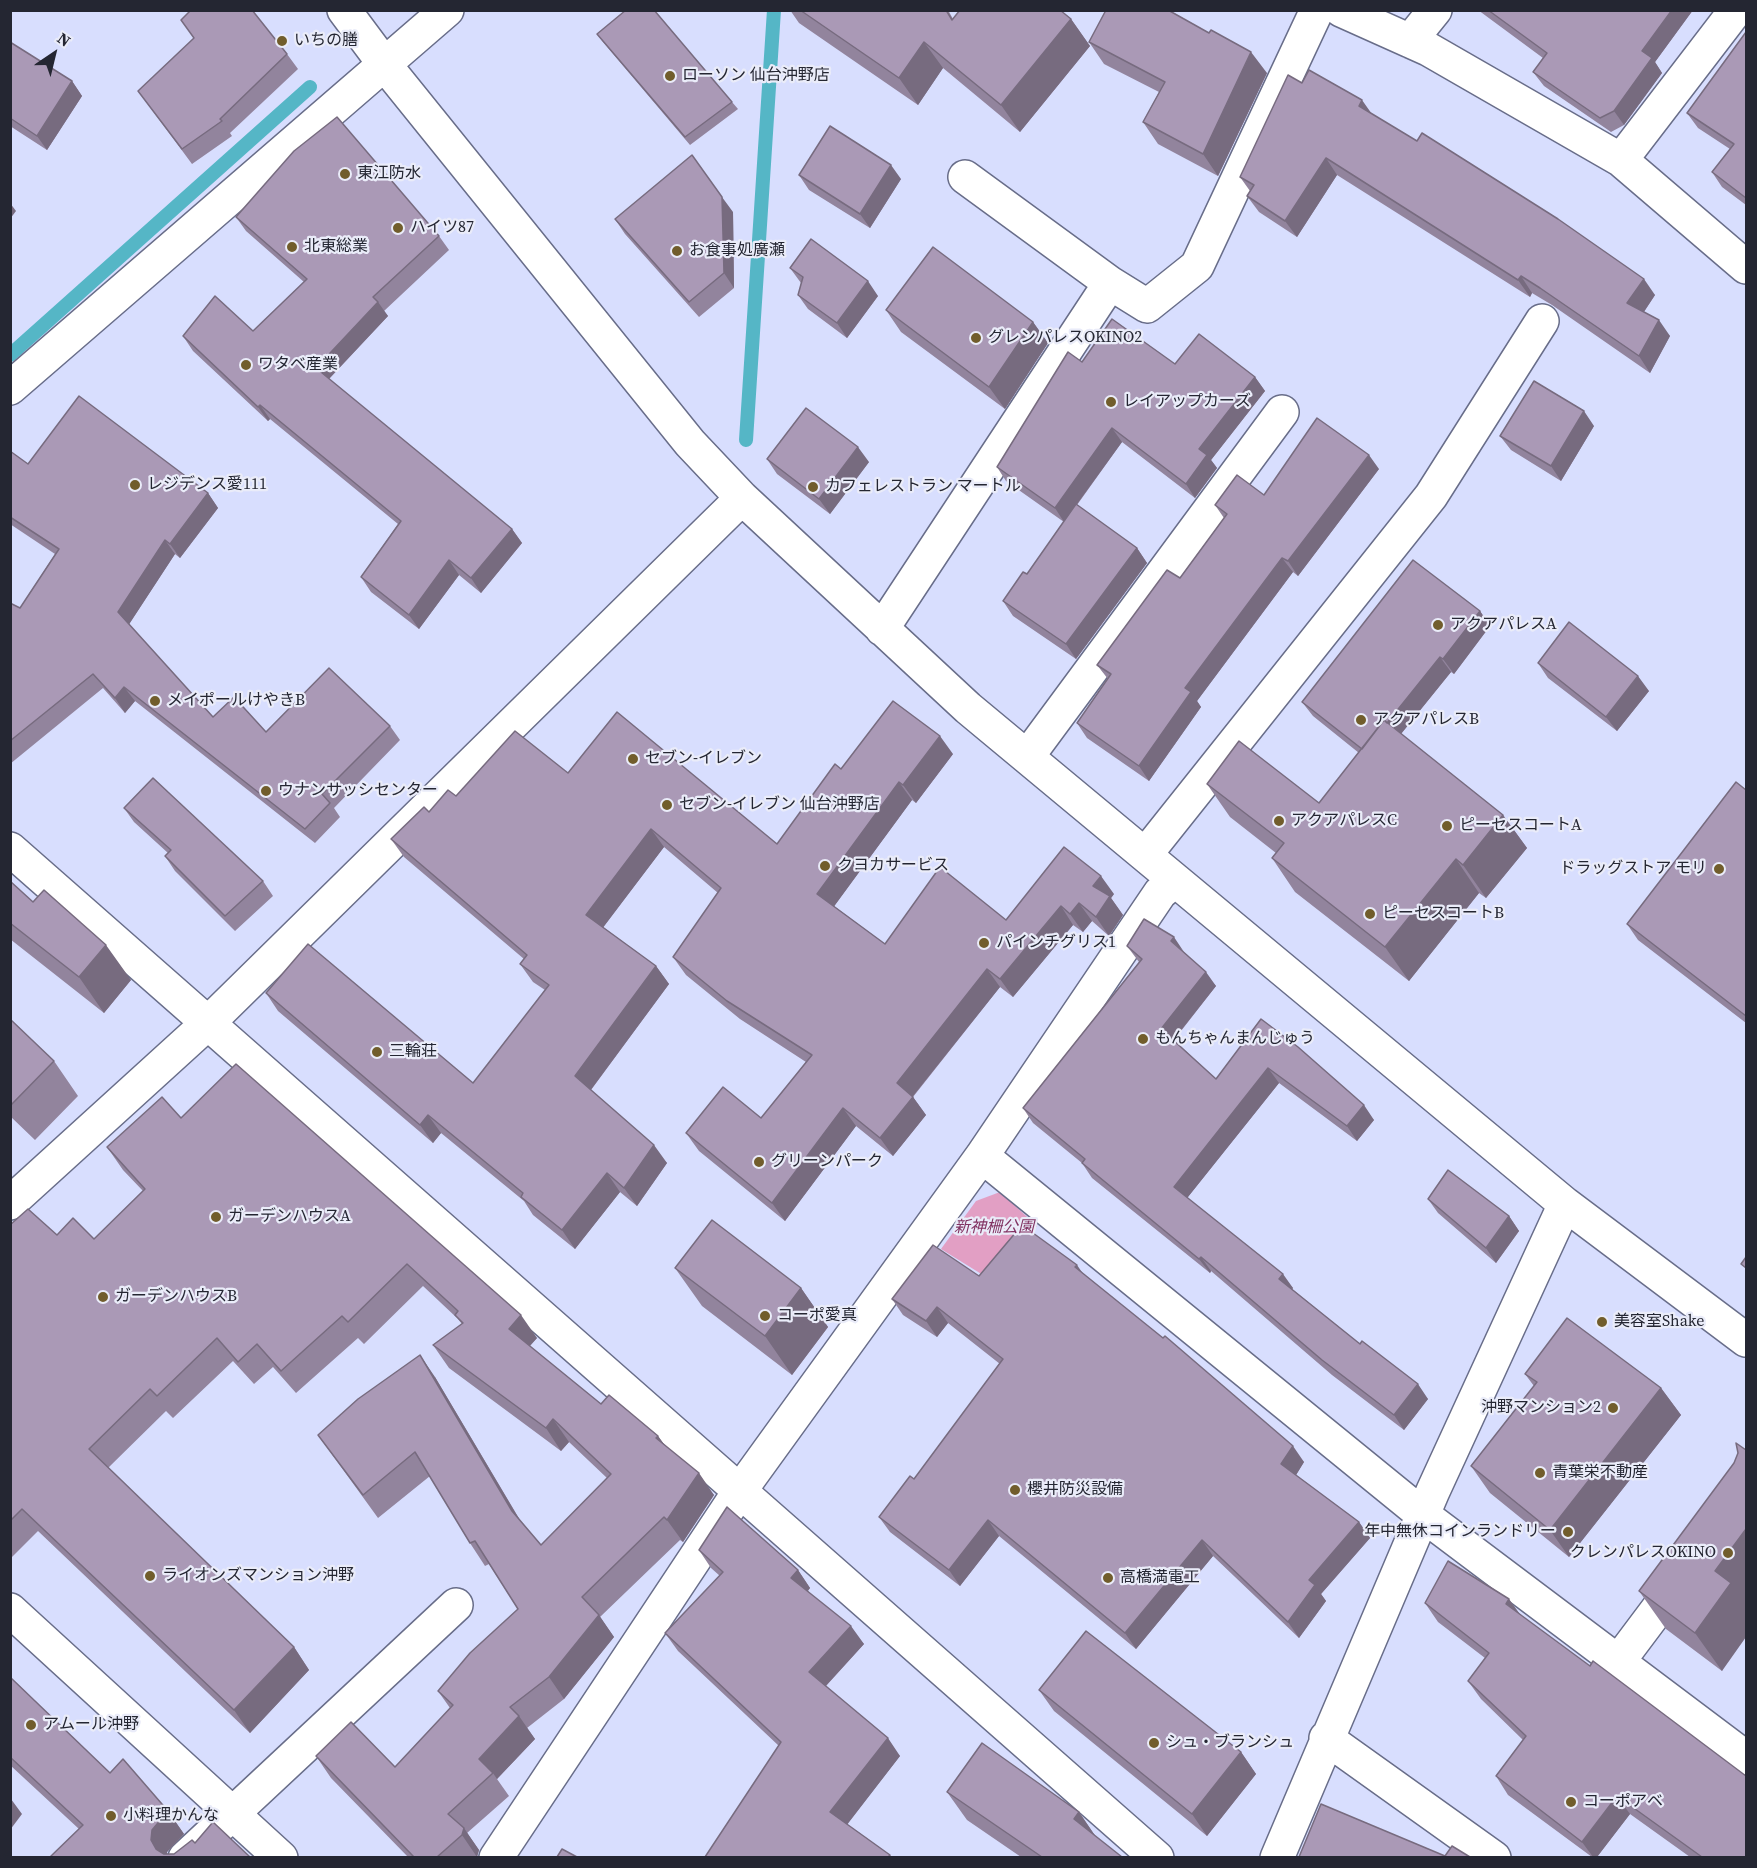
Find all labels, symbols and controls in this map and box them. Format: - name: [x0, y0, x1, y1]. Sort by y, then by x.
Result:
- north arrow: [24, 24, 84, 84]
- text: N: [53, 27, 75, 52]
- place label: いちの膳: [294, 31, 358, 51]
- marker: いちの膳: [275, 34, 289, 48]
- place label: ローソン 仙台沖野店: [682, 66, 830, 86]
- marker: ローソン 仙台沖野店: [663, 69, 677, 83]
- place label: 東江防水: [357, 164, 421, 184]
- marker: 東江防水: [338, 167, 352, 181]
- place label: ハイツ87: [410, 218, 474, 238]
- marker: ハイツ87: [391, 221, 405, 235]
- place label: 北東総業: [304, 237, 368, 257]
- marker: 北東総業: [285, 240, 299, 254]
- place label: お食事処廣瀬: [689, 241, 785, 261]
- marker: お食事処廣瀬: [670, 244, 684, 258]
- place label: グレンパレスOKINO2: [988, 328, 1142, 348]
- marker: グレンパレスOKINO2: [969, 331, 983, 345]
- place label: ワタベ産業: [258, 355, 338, 375]
- marker: ワタベ産業: [239, 358, 253, 372]
- place label: レイアップカーズ: [1123, 392, 1251, 412]
- marker: レイアップカーズ: [1104, 395, 1118, 409]
- place label: レジデンス愛111: [147, 475, 267, 495]
- place label: カフェレストラン マートル: [825, 477, 1021, 497]
- marker: レジデンス愛111: [128, 478, 142, 492]
- marker: カフェレストラン マートル: [806, 480, 820, 494]
- place label: アクアパレスA: [1450, 615, 1557, 635]
- marker: アクアパレスA: [1431, 618, 1445, 632]
- place label: メイポールけやきB: [167, 691, 305, 711]
- marker: メイポールけやきB: [148, 694, 162, 708]
- place label: アクアパレスB: [1373, 710, 1479, 730]
- marker: アクアパレスB: [1354, 713, 1368, 727]
- place label: セブン-イレブン: [645, 749, 762, 769]
- marker: セブン-イレブン: [626, 752, 640, 766]
- place label: ウナンサッシセンター: [278, 781, 438, 801]
- marker: ウナンサッシセンター: [259, 784, 273, 798]
- place label: セブン-イレブン 仙台沖野店: [679, 795, 880, 815]
- marker: セブン-イレブン 仙台沖野店: [660, 798, 674, 812]
- place label: アクアパレスC: [1291, 811, 1397, 831]
- marker: アクアパレスC: [1272, 814, 1286, 828]
- place label: ピーセスコートA: [1459, 816, 1582, 836]
- marker: ピーセスコートA: [1440, 819, 1454, 833]
- place label: クヨカサービス: [837, 856, 949, 876]
- marker: クヨカサービス: [818, 859, 832, 873]
- place label: ドラッグストア モリ: [1559, 859, 1707, 879]
- marker: ドラッグストア モリ: [1712, 862, 1726, 876]
- place label: ピーセスコートB: [1382, 904, 1504, 924]
- marker: ピーセスコートB: [1363, 907, 1377, 921]
- place label: パインチグリス1: [996, 933, 1116, 953]
- marker: パインチグリス1: [977, 936, 991, 950]
- place label: もんちゃんまんじゅう: [1155, 1029, 1315, 1049]
- marker: もんちゃんまんじゅう: [1136, 1032, 1150, 1046]
- place label: 三輪荘: [389, 1042, 437, 1062]
- marker: 三輪荘: [370, 1045, 384, 1059]
- place label: グリーンパーク: [771, 1152, 883, 1172]
- marker: グリーンパーク: [752, 1155, 766, 1169]
- place label: ガーデンハウスA: [228, 1207, 351, 1227]
- marker: ガーデンハウスA: [209, 1210, 223, 1224]
- park label: 新神柵公園: [954, 1218, 1034, 1238]
- place label: ガーデンハウスB: [115, 1287, 237, 1307]
- marker: ガーデンハウスB: [96, 1290, 110, 1304]
- place label: コーポ愛真: [777, 1306, 857, 1326]
- marker: コーポ愛真: [758, 1309, 772, 1323]
- place label: 美容室Shake: [1614, 1312, 1704, 1332]
- marker: 美容室Shake: [1595, 1315, 1609, 1329]
- place label: 沖野マンション2: [1481, 1398, 1601, 1418]
- marker: 沖野マンション2: [1606, 1401, 1620, 1415]
- place label: 青葉栄不動産: [1552, 1463, 1648, 1483]
- marker: 青葉栄不動産: [1533, 1466, 1547, 1480]
- place label: 櫻井防災設備: [1027, 1480, 1123, 1500]
- marker: 櫻井防災設備: [1008, 1483, 1022, 1497]
- place label: 年中無休コインランドリー: [1364, 1522, 1556, 1542]
- marker: 年中無休コインランドリー: [1561, 1525, 1575, 1539]
- place label: クレンパレスOKINO: [1570, 1543, 1716, 1563]
- marker: クレンパレスOKINO: [1721, 1546, 1735, 1560]
- place label: ライオンズマンション沖野: [162, 1566, 354, 1586]
- place label: 高橋満電工: [1120, 1568, 1200, 1588]
- marker: ライオンズマンション沖野: [143, 1569, 157, 1583]
- marker: 高橋満電工: [1101, 1571, 1115, 1585]
- place label: アムール沖野: [43, 1715, 139, 1735]
- marker: アムール沖野: [24, 1718, 38, 1732]
- place label: シュ・ブランシュ: [1166, 1733, 1294, 1753]
- marker: シュ・ブランシュ: [1147, 1736, 1161, 1750]
- place label: コーポアベ: [1583, 1792, 1663, 1812]
- marker: コーポアベ: [1564, 1795, 1578, 1809]
- place label: 小料理かんな: [123, 1806, 219, 1826]
- marker: 小料理かんな: [104, 1809, 118, 1823]

